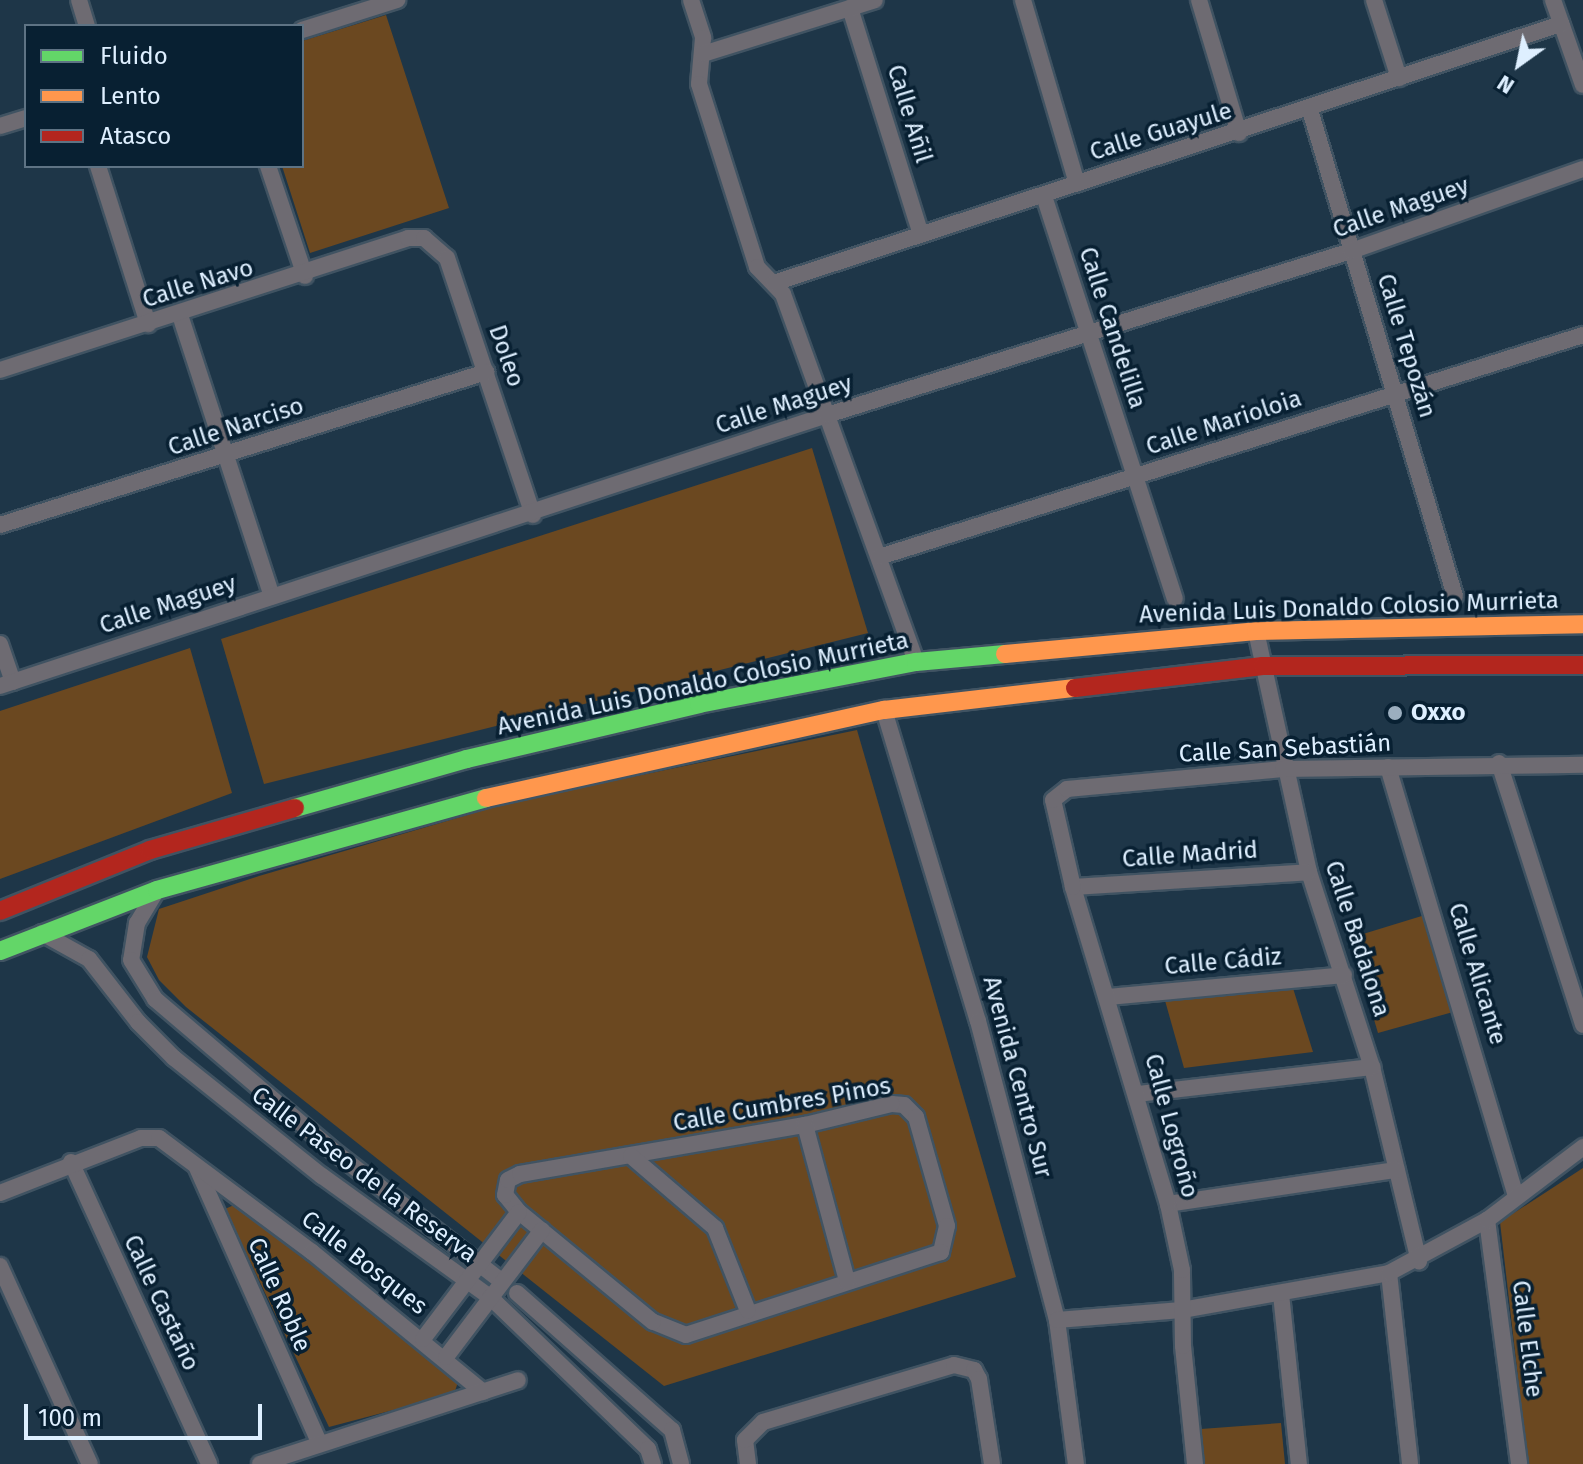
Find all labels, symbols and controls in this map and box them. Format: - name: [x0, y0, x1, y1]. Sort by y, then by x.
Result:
- legend: [24, 24, 304, 168]
- north arrow: [1479, 24, 1559, 104]
- text: Fluido: [100, 42, 168, 70]
- street label: Calle Añil: [880, 61, 938, 167]
- text: N: [1492, 69, 1519, 100]
- text: Lento: [100, 82, 161, 110]
- street label: Calle Guayule: [1087, 97, 1235, 167]
- text: Atasco: [100, 122, 171, 150]
- street label: Calle Maguey: [1329, 171, 1473, 245]
- street label: Calle Candelilla: [1072, 244, 1152, 412]
- street label: Calle Navo: [139, 254, 257, 314]
- street label: Calle Tepozán: [1370, 271, 1442, 421]
- street label: Doleo: [482, 321, 530, 391]
- street label: Calle Maguey: [712, 369, 856, 441]
- street label: Calle Marioloia: [1143, 384, 1305, 462]
- street label: Calle Narciso: [165, 392, 307, 462]
- street label: Calle Maguey: [96, 569, 240, 641]
- street label: Avenida Luis Donaldo Colosio Murrieta: [1139, 586, 1559, 630]
- street label: Avenida Luis Donaldo Colosio Murrieta: [495, 626, 911, 742]
- place label: Oxxo: [1411, 699, 1466, 727]
- marker: Oxxo: [1386, 704, 1404, 722]
- street label: Calle San Sebastián: [1178, 729, 1392, 769]
- street label: Calle Madrid: [1121, 836, 1259, 874]
- street label: Calle Badalona: [1318, 857, 1396, 1021]
- street label: Calle Alicante: [1442, 900, 1512, 1048]
- street label: Calle Cádiz: [1163, 943, 1283, 981]
- street label: Avenida Centro Sur: [976, 973, 1058, 1181]
- street label: Calle Logroño: [1138, 1051, 1204, 1201]
- street label: Calle Cumbres Pinos: [671, 1072, 893, 1138]
- street label: Calle Paseo de la Reserva: [246, 1081, 482, 1269]
- street label: Calle Bosques: [295, 1205, 433, 1321]
- street label: Calle Castaño: [117, 1231, 205, 1375]
- street label: Calle Roble: [241, 1233, 317, 1357]
- street label: Calle Elche: [1506, 1279, 1548, 1399]
- scale bar: [28, 1388, 266, 1438]
- text: 100 m: [38, 1404, 102, 1432]

